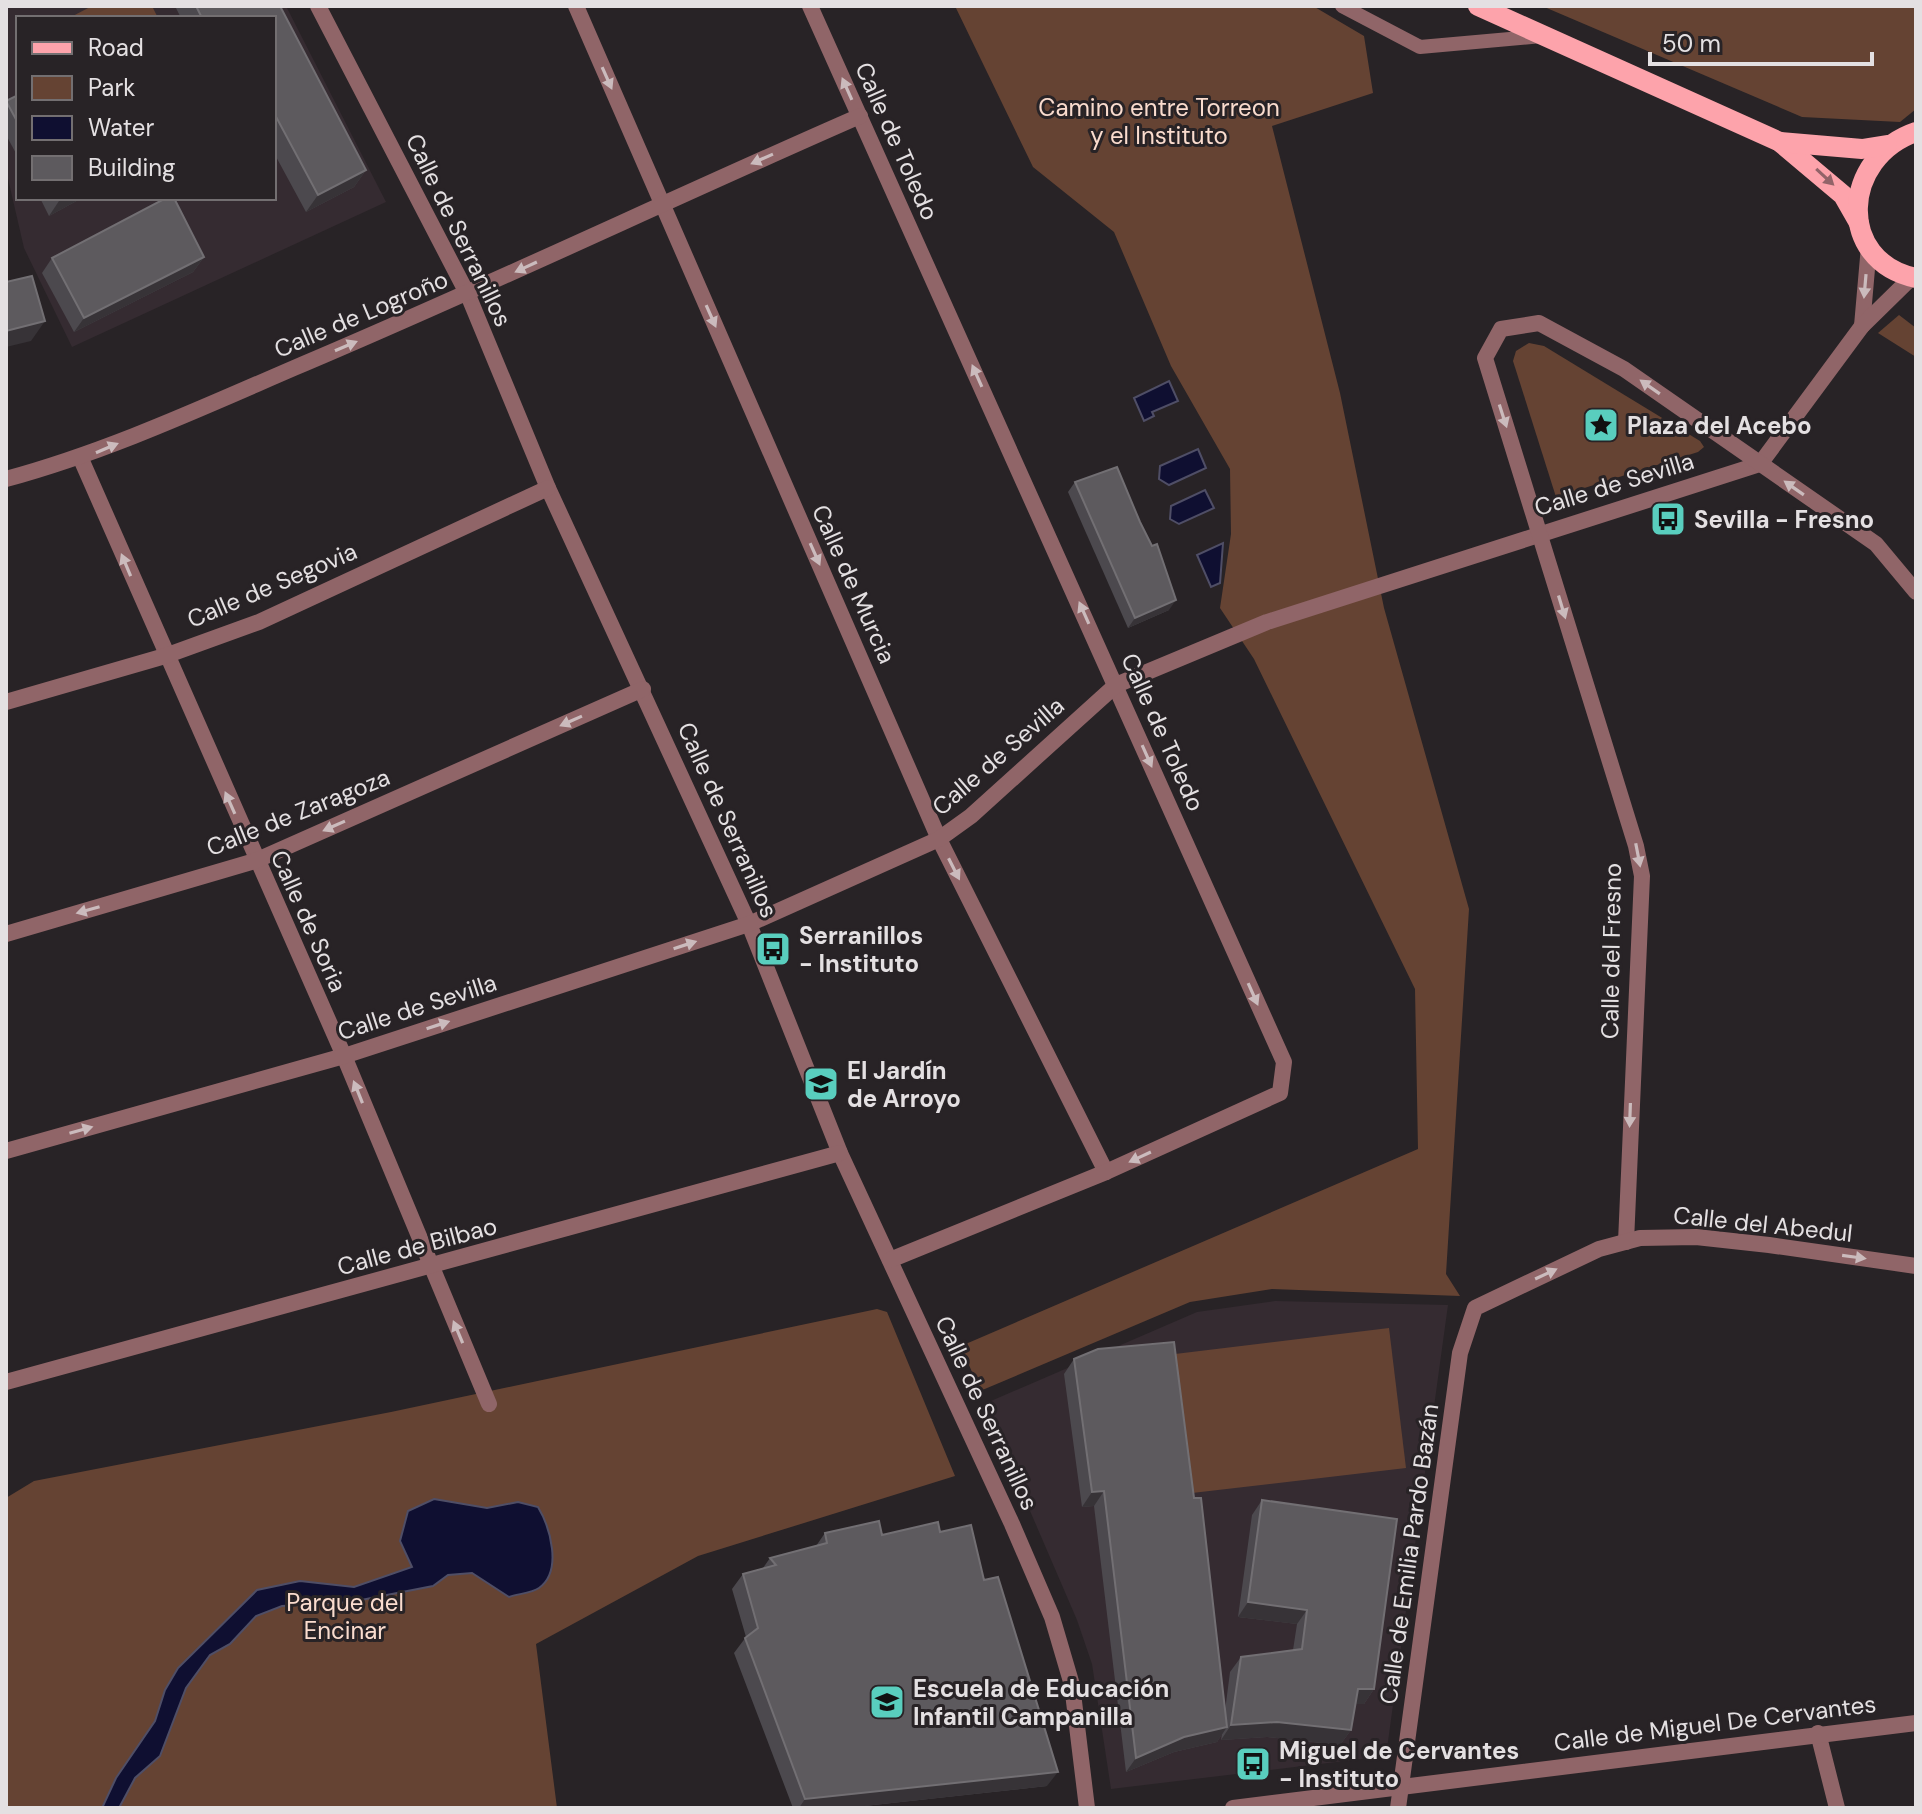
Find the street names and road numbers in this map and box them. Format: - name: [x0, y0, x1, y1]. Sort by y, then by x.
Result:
- street label: Calle de Toledo: [848, 57, 946, 225]
- street label: Calle de Serranillos: [399, 128, 519, 332]
- street label: Calle de Logroño: [269, 263, 453, 365]
- street label: Calle de Sevilla: [1530, 445, 1698, 523]
- street label: Calle de Murcia: [805, 500, 903, 668]
- street label: Calle de Segovia: [182, 535, 362, 635]
- street label: Calle de Toledo: [1114, 648, 1212, 816]
- street label: Calle de Sevilla: [925, 690, 1071, 822]
- street label: Calle de Serranillos: [671, 717, 785, 923]
- street label: Calle de Zaragoza: [202, 761, 394, 863]
- street label: Calle de Soria: [264, 845, 354, 997]
- street label: Calle del Fresno: [1594, 863, 1628, 1039]
- street label: Calle de Sevilla: [334, 967, 500, 1047]
- street label: Calle del Abedul: [1672, 1199, 1854, 1249]
- street label: Calle de Bilbao: [334, 1210, 500, 1282]
- street label: Calle de Serranillos: [928, 1311, 1046, 1515]
- street label: Calle de Emilia Pardo Bazán: [1373, 1402, 1445, 1706]
- street label: Calle de Miguel De Cervantes: [1552, 1688, 1878, 1758]

